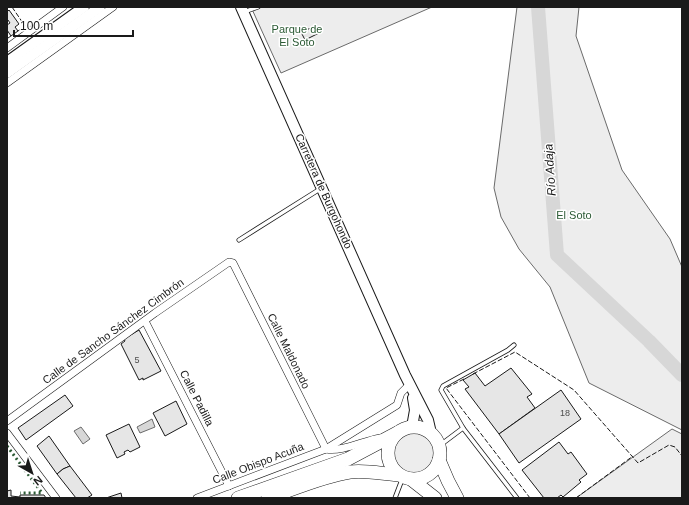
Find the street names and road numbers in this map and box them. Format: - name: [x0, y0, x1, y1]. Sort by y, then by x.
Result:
- street label: Carretera de Burgohondo: [293, 132, 355, 250]
- street label: Calle de Sancho Sánchez Cimbrón: [40, 276, 186, 386]
- street label: Calle Maldonado: [266, 311, 312, 391]
- street label: Calle Padilla: [178, 368, 217, 429]
- street label: Calle Obispo Acuña: [211, 440, 306, 486]

